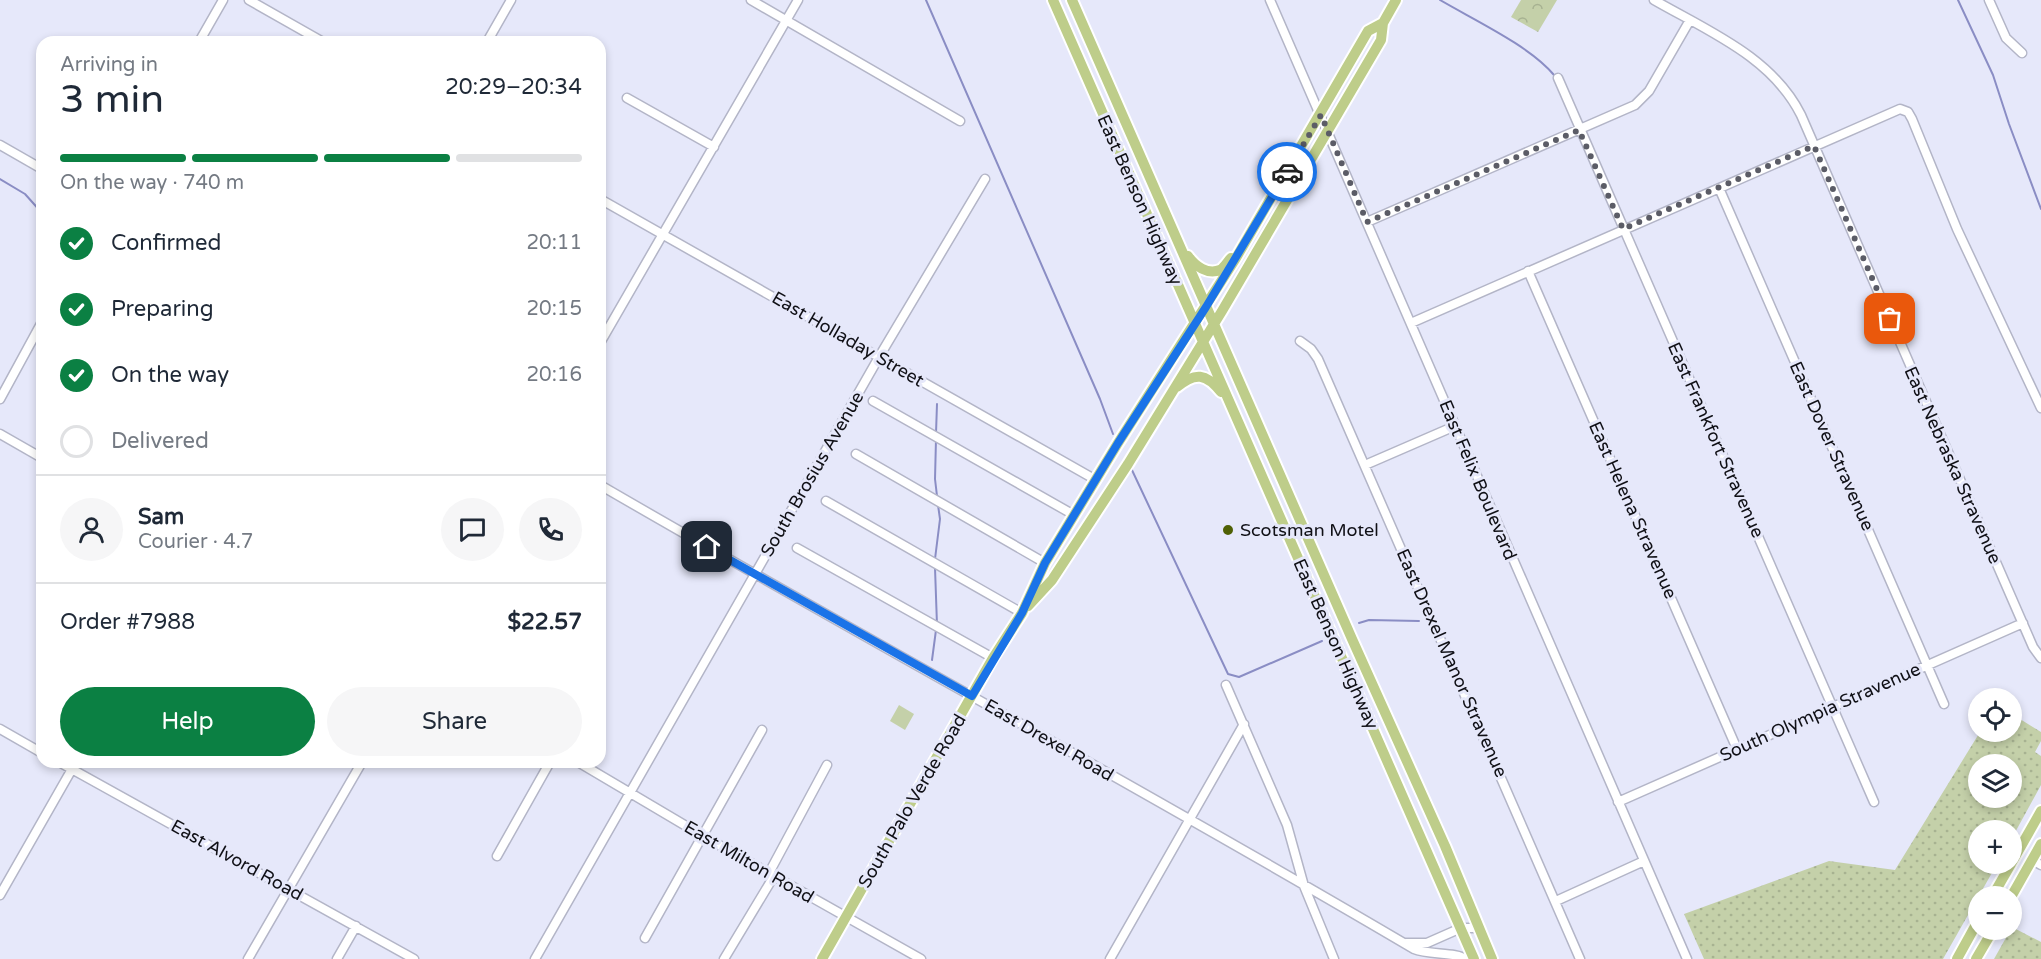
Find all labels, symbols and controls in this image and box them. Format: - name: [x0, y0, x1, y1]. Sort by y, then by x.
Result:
- text: Arriving in: [60, 53, 158, 77]
- text: 20:29–20:34: [445, 74, 582, 100]
- text: 3 min: [60, 76, 164, 123]
- street label: East Benson Highway: [1092, 111, 1188, 289]
- courier: [1257, 142, 1317, 202]
- icon: car: [1271, 156, 1304, 189]
- text: On the way · 740 m: [60, 171, 244, 195]
- icon: check: [60, 227, 93, 260]
- text: Confirmed: [111, 230, 221, 256]
- text: 20:11: [527, 231, 582, 255]
- street label: East Holladay Street: [768, 286, 928, 392]
- icon: check: [60, 293, 93, 326]
- pin: [1864, 293, 1915, 344]
- text: Preparing: [111, 296, 214, 322]
- text: 20:15: [527, 297, 582, 321]
- icon: bag: [1873, 302, 1906, 335]
- street label: East Frankfort Stravenue: [1663, 339, 1769, 541]
- street label: East Dover Stravenue: [1785, 358, 1879, 534]
- icon: check: [60, 359, 93, 392]
- text: On the way: [111, 362, 229, 388]
- text: 20:16: [527, 363, 582, 387]
- street label: East Nebraska Stravenue: [1900, 363, 2006, 567]
- street label: South Brosius Avenue: [756, 387, 868, 561]
- street label: East Felix Boulevard: [1434, 397, 1522, 563]
- street label: East Helena Stravenue: [1584, 418, 1682, 602]
- text: Delivered: [111, 428, 209, 454]
- button: person: [60, 498, 123, 561]
- button: chat: [441, 498, 504, 561]
- button: phone: [519, 498, 582, 561]
- text: Sam: [138, 504, 184, 530]
- place label: Scotsman Motel: [1240, 519, 1379, 541]
- pin: [681, 521, 732, 572]
- marker: Scotsman Motel: [1221, 523, 1235, 537]
- text: Courier · 4.7: [138, 530, 253, 554]
- icon: home: [690, 530, 723, 563]
- street label: East Drexel Manor Stravenue: [1392, 545, 1512, 781]
- street label: East Benson Highway: [1288, 555, 1384, 733]
- text: Order #7988: [60, 609, 195, 635]
- text: $22.57: [507, 609, 582, 635]
- street label: South Olympia Stravenue: [1716, 658, 1924, 766]
- button: Help: [60, 687, 315, 756]
- button: Share: [327, 687, 582, 756]
- map controls: [1968, 688, 2022, 940]
- button: locate: [1968, 688, 2022, 742]
- street label: East Drexel Road: [980, 694, 1118, 786]
- street label: South Palo Verde Road: [853, 710, 971, 892]
- button: layers: [1968, 754, 2022, 808]
- street label: East Alvord Road: [167, 815, 307, 905]
- street label: East Milton Road: [680, 816, 818, 908]
- button: +: [1968, 820, 2022, 874]
- button: −: [1968, 886, 2022, 940]

